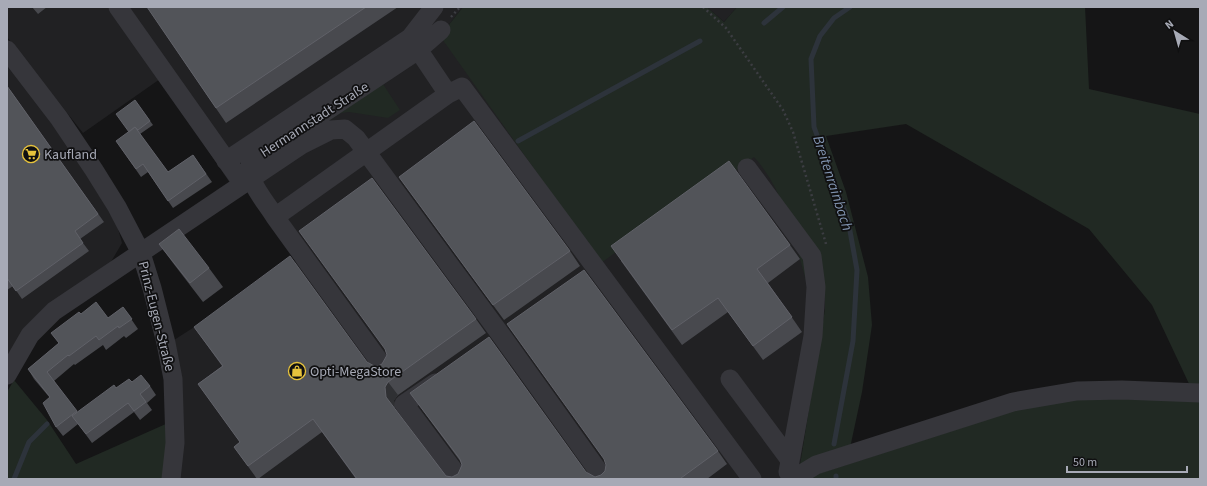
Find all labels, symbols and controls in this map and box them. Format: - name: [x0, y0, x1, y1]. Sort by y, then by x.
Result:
- north arrow: [1155, 12, 1195, 52]
- text: N: [1162, 16, 1177, 33]
- street label: Hermannstadt Straße: [256, 77, 373, 162]
- water label: Breitenrainbach: [807, 133, 858, 234]
- supermarket icon: Kaufland: [21, 144, 41, 164]
- place label: Kaufland: [44, 145, 97, 165]
- street label: Prinz-Eugen-Straße: [133, 259, 179, 374]
- shop icon: Opti-MegaStore: [287, 361, 307, 381]
- place label: Opti-MegaStore: [310, 362, 401, 382]
- scale bar: [1067, 448, 1187, 474]
- text: 50 m: [1073, 454, 1097, 471]

